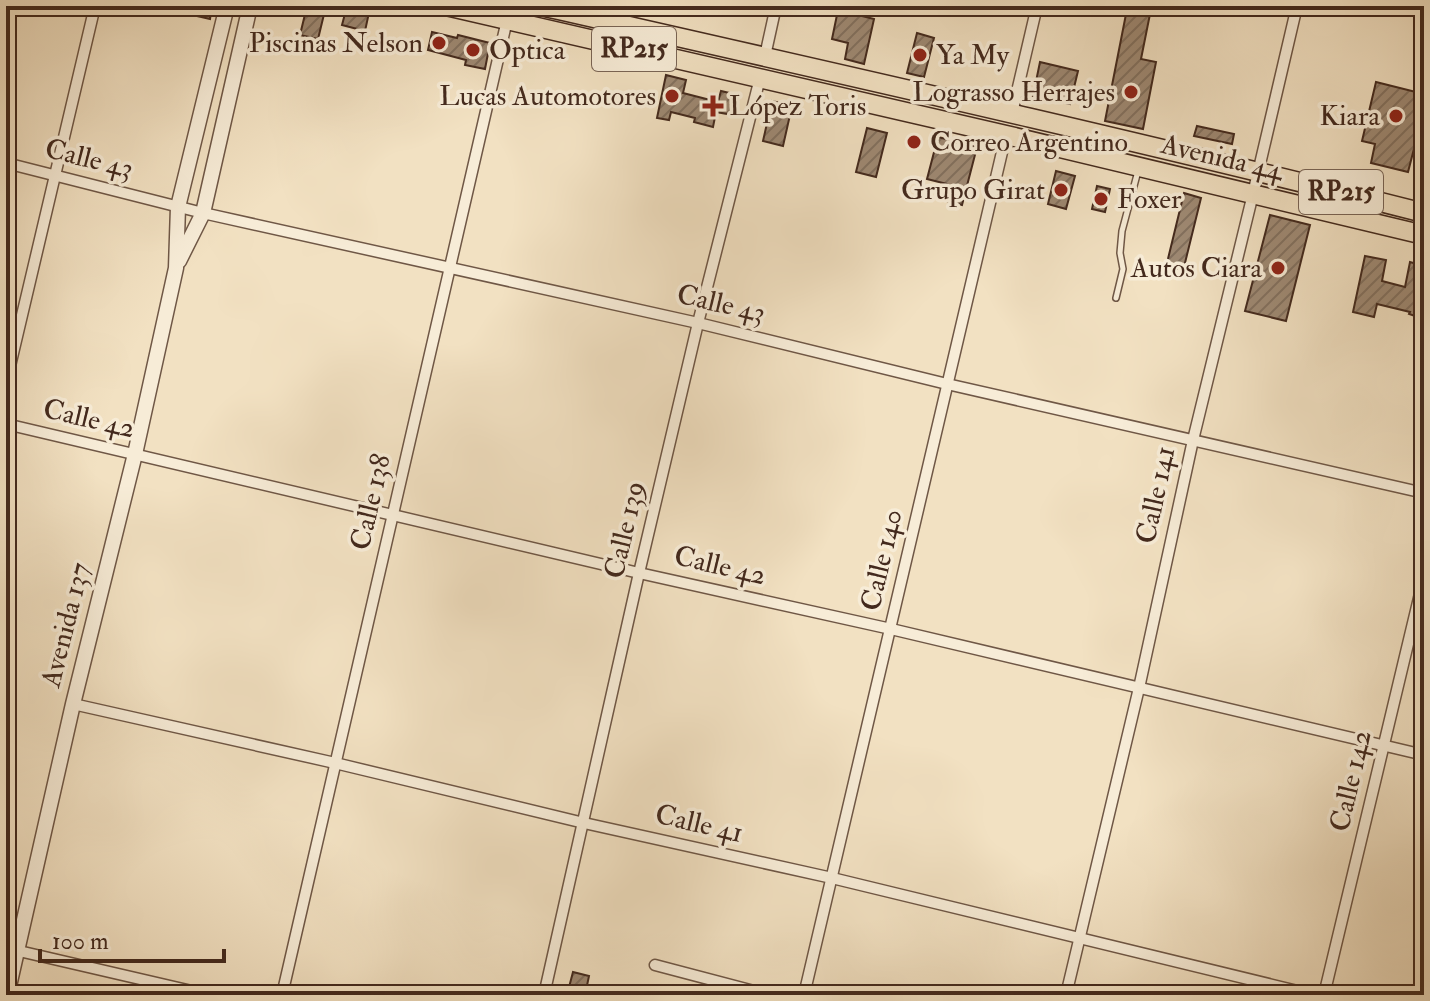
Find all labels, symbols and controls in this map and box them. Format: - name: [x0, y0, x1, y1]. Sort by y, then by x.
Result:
- place label: Piscinas Nelson: [249, 26, 423, 61]
- road number: RP215: [592, 27, 676, 71]
- place label: Optica: [489, 33, 566, 68]
- marker: Piscinas Nelson: [430, 34, 448, 52]
- place label: Ya My: [936, 38, 1010, 73]
- marker: Optica: [464, 41, 482, 59]
- marker: Ya My: [911, 46, 929, 64]
- place label: Lograsso Herrajes: [912, 75, 1115, 110]
- place label: Lucas Automotores: [439, 79, 656, 114]
- marker: Lograsso Herrajes: [1122, 83, 1140, 101]
- marker: Lucas Automotores: [663, 87, 681, 105]
- place label: López Toris: [729, 89, 866, 124]
- marker: López Toris: [704, 97, 722, 115]
- place label: Kiara: [1320, 99, 1380, 134]
- marker: Kiara: [1387, 107, 1405, 125]
- place label: Correo Argentino: [930, 125, 1128, 160]
- street label: Avenida 44: [1157, 127, 1288, 189]
- street label: Calle 43: [41, 131, 137, 187]
- marker: Correo Argentino: [905, 133, 923, 151]
- road number: RP215: [1299, 170, 1383, 214]
- place label: Grupo Girat: [901, 173, 1045, 208]
- marker: Grupo Girat: [1052, 181, 1070, 199]
- place label: Foxer: [1117, 182, 1182, 217]
- marker: Foxer: [1092, 190, 1110, 208]
- place label: Autos Ciara: [1130, 251, 1262, 286]
- marker: Autos Ciara: [1269, 259, 1287, 277]
- street label: Calle 43: [673, 277, 769, 331]
- street label: Calle 42: [40, 391, 138, 447]
- street label: Calle 141: [1129, 443, 1183, 547]
- street label: Calle 138: [343, 451, 399, 553]
- street label: Calle 139: [597, 478, 653, 582]
- street label: Calle 140: [853, 506, 911, 614]
- street label: Calle 42: [671, 538, 769, 594]
- street label: Avenida 137: [33, 559, 98, 692]
- street label: Calle 142: [1322, 727, 1380, 835]
- street label: Calle 41: [652, 797, 746, 851]
- scale bar: [40, 913, 224, 963]
- text: 100 m: [52, 926, 109, 957]

